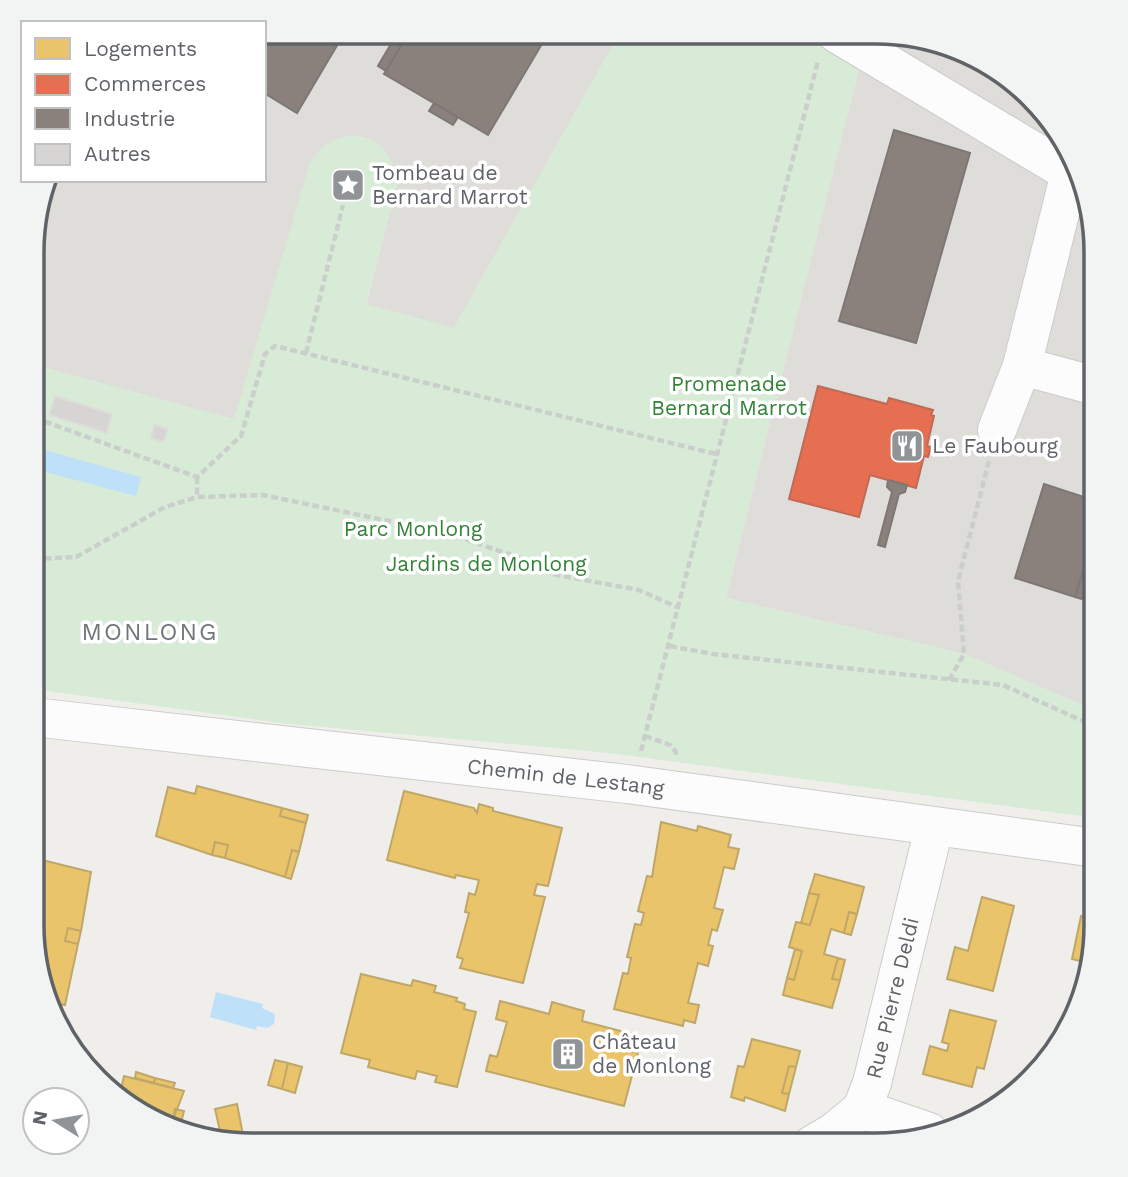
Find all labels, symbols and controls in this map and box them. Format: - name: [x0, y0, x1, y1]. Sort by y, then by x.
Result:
- legend: [21, 21, 266, 182]
- text: Logements: [84, 36, 197, 61]
- text: Commerces: [84, 71, 206, 96]
- text: Industrie: [84, 106, 175, 131]
- text: Autres: [84, 141, 151, 166]
- place label: Tombeau de Bernard Marrot: [372, 160, 528, 209]
- place icon: Tombeau de Bernard Marrot: [329, 166, 367, 204]
- park label: Promenade Bernard Marrot: [651, 371, 807, 420]
- restaurant icon: Le Faubourg: [888, 427, 926, 465]
- place label: Le Faubourg: [932, 433, 1059, 458]
- park label: Parc Monlong: [344, 516, 483, 541]
- park label: Jardins de Monlong: [386, 551, 587, 576]
- district label: MONLONG: [82, 618, 218, 646]
- street label: Chemin de Lestang: [466, 753, 667, 801]
- street label: Rue Pierre Deldi: [861, 915, 924, 1081]
- place label: Château de Monlong: [592, 1029, 712, 1078]
- building icon: Château de Monlong: [549, 1035, 587, 1073]
- north arrow: [21, 1086, 91, 1156]
- text: N: [27, 1109, 52, 1127]

